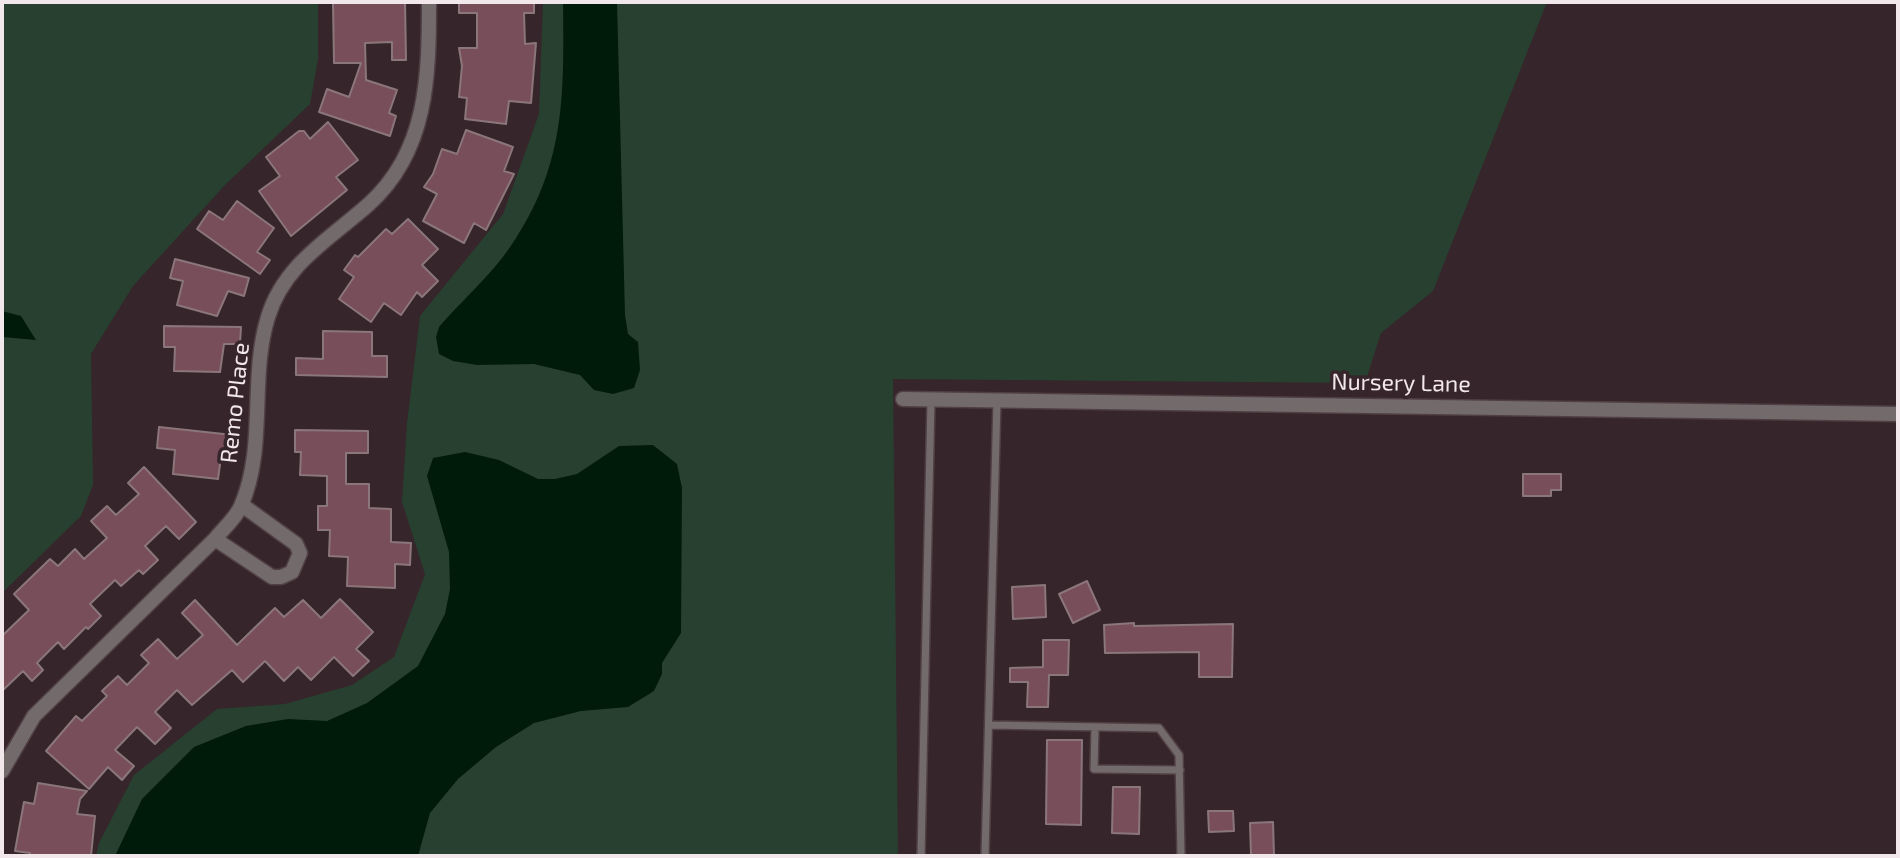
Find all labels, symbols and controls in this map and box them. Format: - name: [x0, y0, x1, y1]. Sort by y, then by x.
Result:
- street label: Remo Place: [215, 341, 255, 465]
- street label: Nursery Lane: [1331, 368, 1471, 398]

